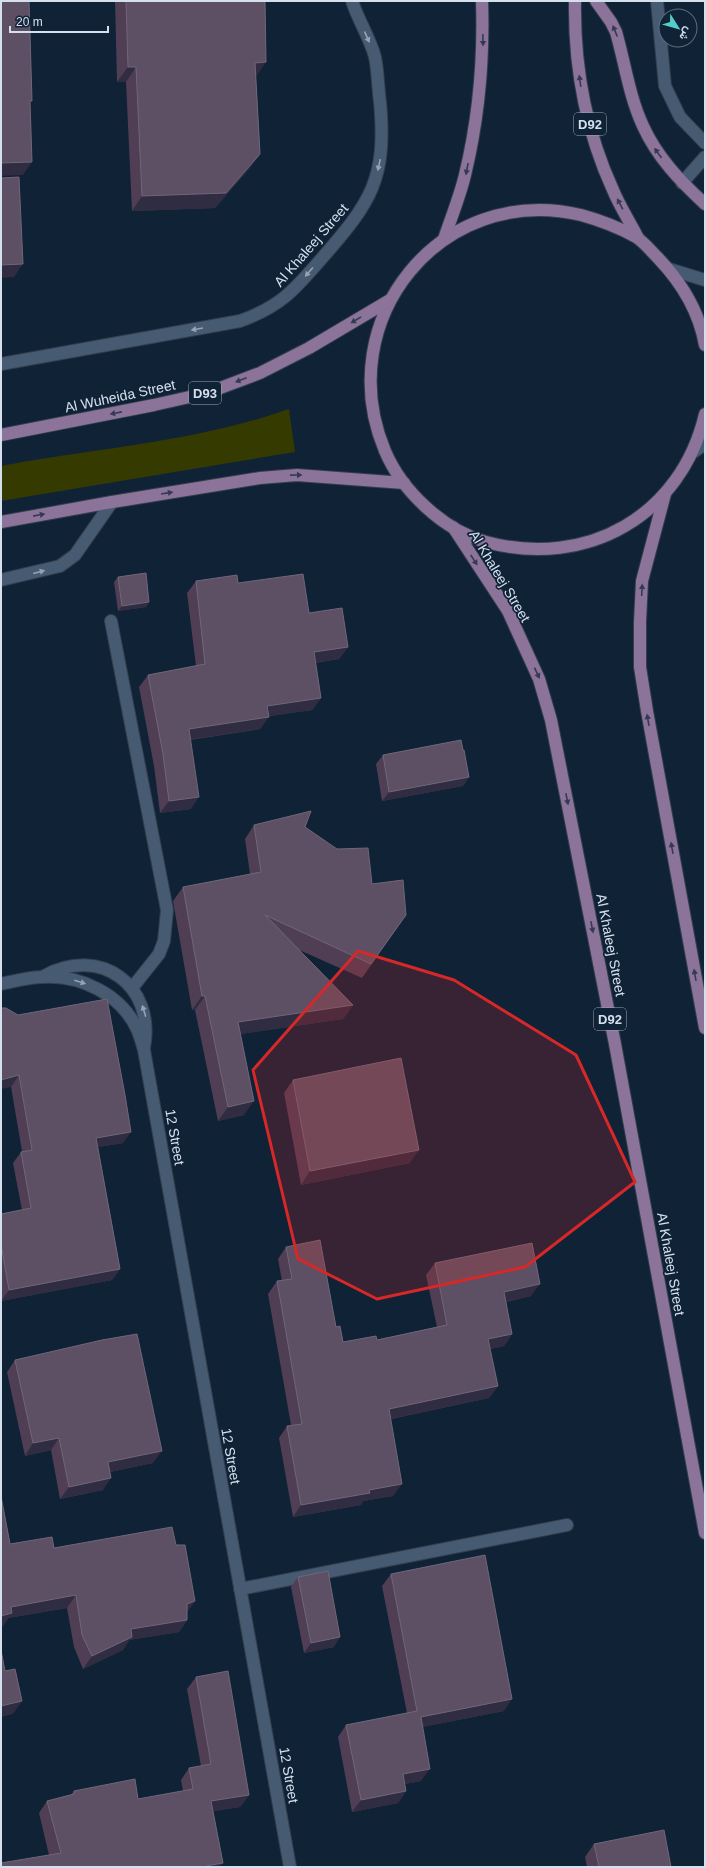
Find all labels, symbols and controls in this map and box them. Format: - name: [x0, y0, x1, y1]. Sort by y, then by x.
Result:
- scale bar: [10, 8, 108, 34]
- north arrow: [658, 8, 698, 48]
- text: 20 m: [16, 15, 43, 29]
- one-way arrow: [611, 24, 617, 36]
- text: ش: [676, 25, 695, 43]
- one-way arrow: [364, 31, 370, 43]
- one-way arrow: [480, 34, 486, 47]
- one-way arrow: [577, 75, 583, 87]
- road number: D92: [574, 113, 606, 135]
- one-way arrow: [654, 147, 662, 158]
- one-way arrow: [376, 159, 382, 171]
- one-way arrow: [463, 163, 469, 175]
- one-way arrow: [617, 198, 623, 210]
- street label: Al Khaleej Street: [271, 200, 351, 290]
- one-way arrow: [305, 267, 314, 277]
- one-way arrow: [350, 317, 362, 324]
- one-way arrow: [191, 326, 203, 332]
- street label: Al Wuheida Street: [63, 376, 177, 416]
- one-way arrow: [235, 377, 247, 383]
- road number: D93: [189, 382, 221, 404]
- one-way arrow: [110, 410, 122, 416]
- one-way arrow: [290, 472, 303, 478]
- one-way arrow: [161, 490, 173, 496]
- one-way arrow: [33, 512, 45, 518]
- street label: Al Khaleej Street: [466, 527, 534, 625]
- one-way arrow: [470, 554, 478, 565]
- one-way arrow: [33, 568, 45, 574]
- one-way arrow: [638, 584, 645, 596]
- one-way arrow: [534, 668, 540, 679]
- one-way arrow: [645, 714, 651, 726]
- one-way arrow: [564, 793, 570, 806]
- one-way arrow: [668, 841, 674, 854]
- street label: Al Khaleej Street: [593, 892, 629, 998]
- one-way arrow: [589, 921, 595, 933]
- one-way arrow: [692, 969, 698, 982]
- one-way arrow: [75, 979, 87, 985]
- one-way arrow: [141, 1005, 147, 1017]
- road number: D92: [594, 1008, 626, 1030]
- street label: 12 Street: [162, 1108, 188, 1166]
- street label: Al Khaleej Street: [654, 1211, 688, 1317]
- street label: 12 Street: [218, 1427, 244, 1485]
- street label: 12 Street: [276, 1746, 302, 1804]

